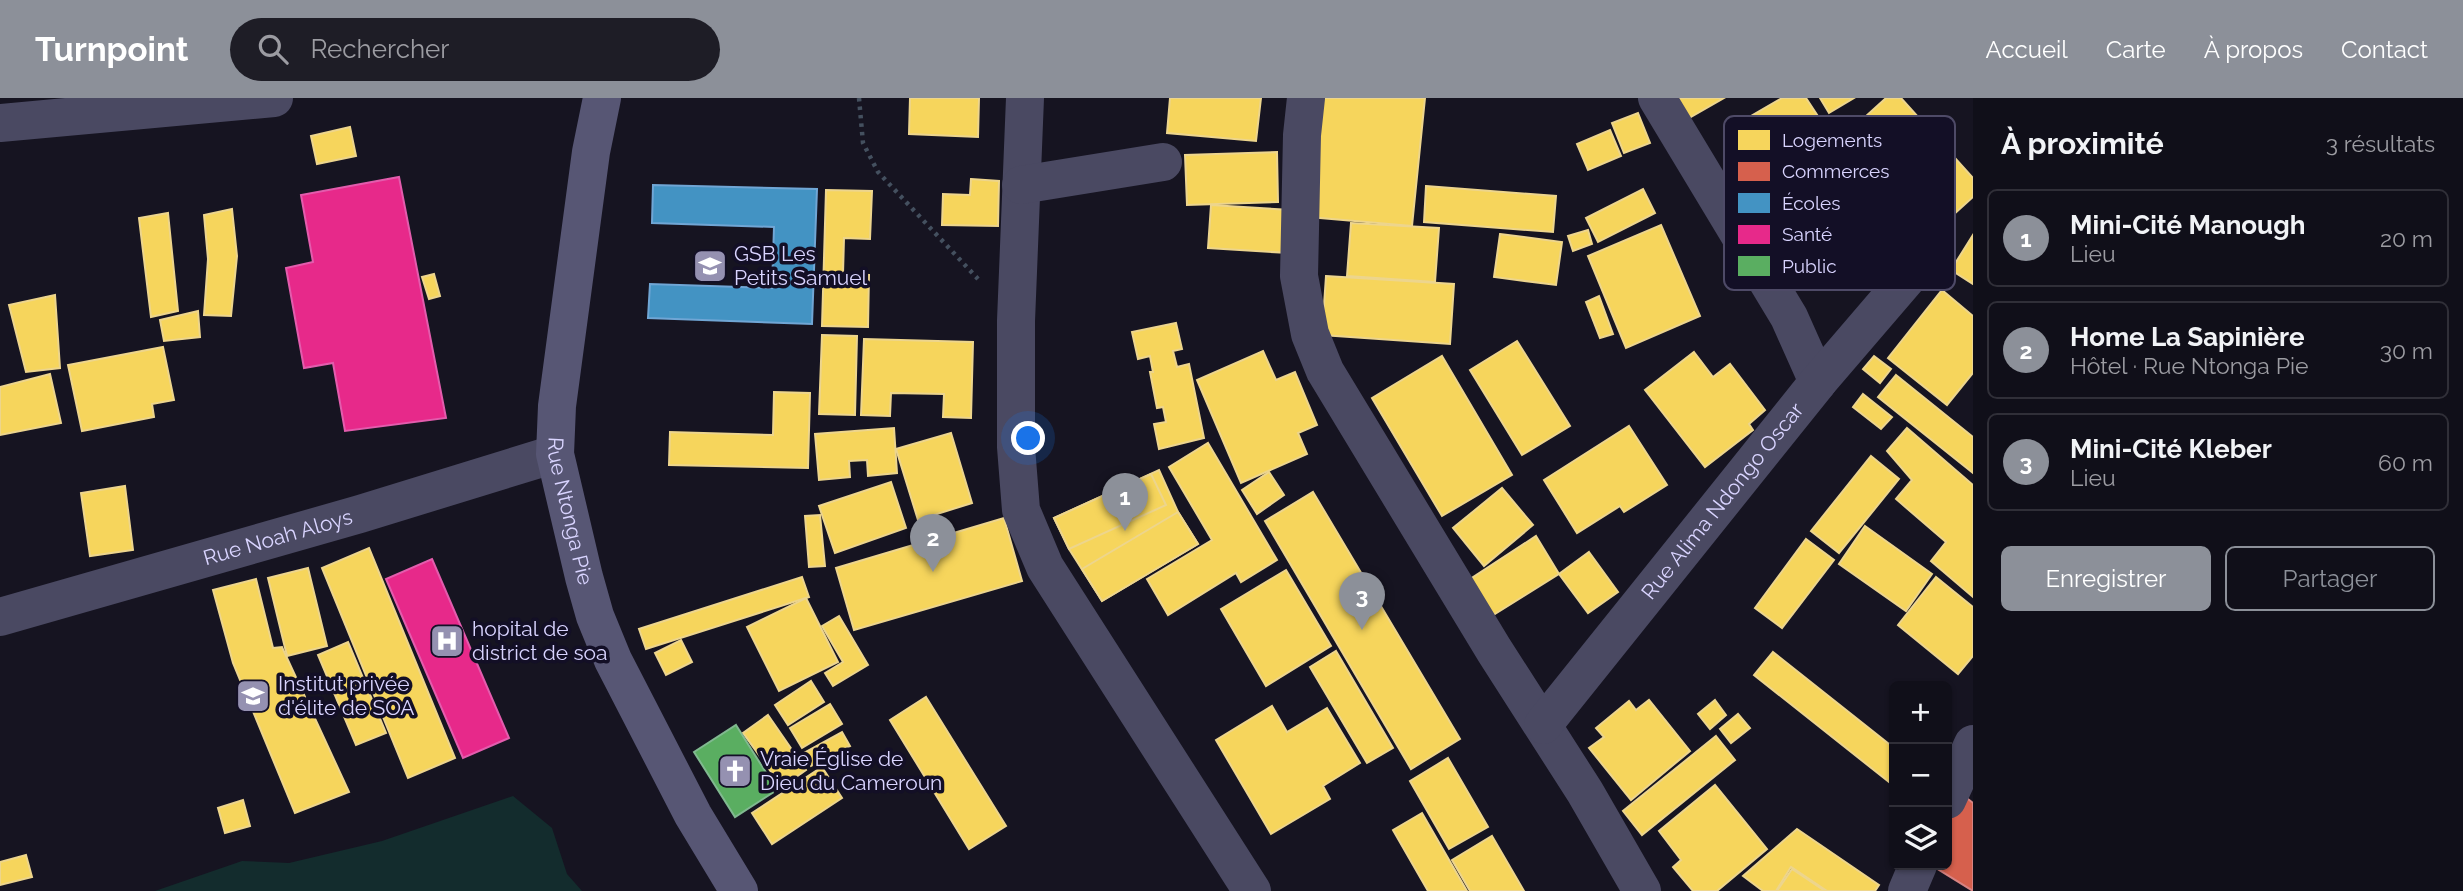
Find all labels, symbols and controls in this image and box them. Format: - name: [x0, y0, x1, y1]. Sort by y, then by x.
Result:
- search box: [230, 18, 720, 81]
- text: Turnpoint: [35, 30, 188, 69]
- icon: search: [254, 30, 292, 68]
- text: Rechercher: [310, 34, 449, 64]
- text: Accueil: [1986, 35, 2068, 64]
- text: Carte: [2106, 35, 2166, 64]
- text: À propos: [2204, 35, 2303, 64]
- text: Contact: [2341, 35, 2428, 64]
- legend: [1724, 116, 1955, 290]
- text: À proximité: [2001, 126, 2164, 161]
- text: Logements: [1782, 129, 1882, 151]
- text: 3 résultats: [2326, 130, 2435, 157]
- text: Commerces: [1782, 160, 1889, 182]
- text: Écoles: [1782, 192, 1840, 214]
- text: Mini-Cité Manough: [2070, 210, 2305, 240]
- text: Santé: [1782, 223, 1832, 245]
- text: 1: [2020, 225, 2032, 252]
- text: 20 m: [2380, 225, 2433, 252]
- text: Lieu: [2070, 240, 2116, 267]
- place label: GSB Les Petits Samuel: [734, 241, 868, 290]
- school or university icon: GSB Les Petits Samuel: [691, 247, 729, 285]
- text: Public: [1782, 255, 1837, 277]
- text: Home La Sapinière: [2070, 322, 2305, 352]
- text: 2: [2020, 337, 2032, 364]
- text: 30 m: [2380, 337, 2433, 364]
- text: Hôtel · Rue Ntonga Pie: [2070, 352, 2308, 379]
- street label: Rue Alima Ndongo Oscar: [1636, 397, 1809, 604]
- your location: [1011, 421, 1045, 455]
- text: Mini-Cité Kleber: [2070, 434, 2272, 464]
- street label: Rue Ntonga Pie: [543, 436, 599, 588]
- text: 3: [2020, 449, 2032, 476]
- text: 60 m: [2378, 449, 2433, 476]
- text: Lieu: [2070, 464, 2116, 491]
- pin: 1: [1102, 473, 1148, 531]
- street label: Rue Noah Aloys: [200, 504, 355, 570]
- pin: 2: [910, 514, 956, 572]
- button: Enregistrer: [2001, 546, 2211, 611]
- button: Partager: [2225, 546, 2435, 611]
- pin: 3: [1339, 572, 1385, 630]
- place label: hopital de district de soa: [472, 616, 608, 665]
- hospital icon: hopital de district de soa: [428, 622, 466, 660]
- place label: Institut privée d'élite de SOA: [278, 671, 415, 720]
- school or university icon: Institut privée d'élite de SOA: [234, 677, 272, 715]
- map controls: [1889, 681, 1952, 870]
- button: +: [1889, 681, 1952, 744]
- button: −: [1889, 744, 1952, 807]
- place label: Vraie Église de Dieu du Cameroun: [760, 746, 942, 795]
- church icon: Vraie Église de Dieu du Cameroun: [716, 752, 754, 790]
- button: layers: [1889, 807, 1952, 870]

